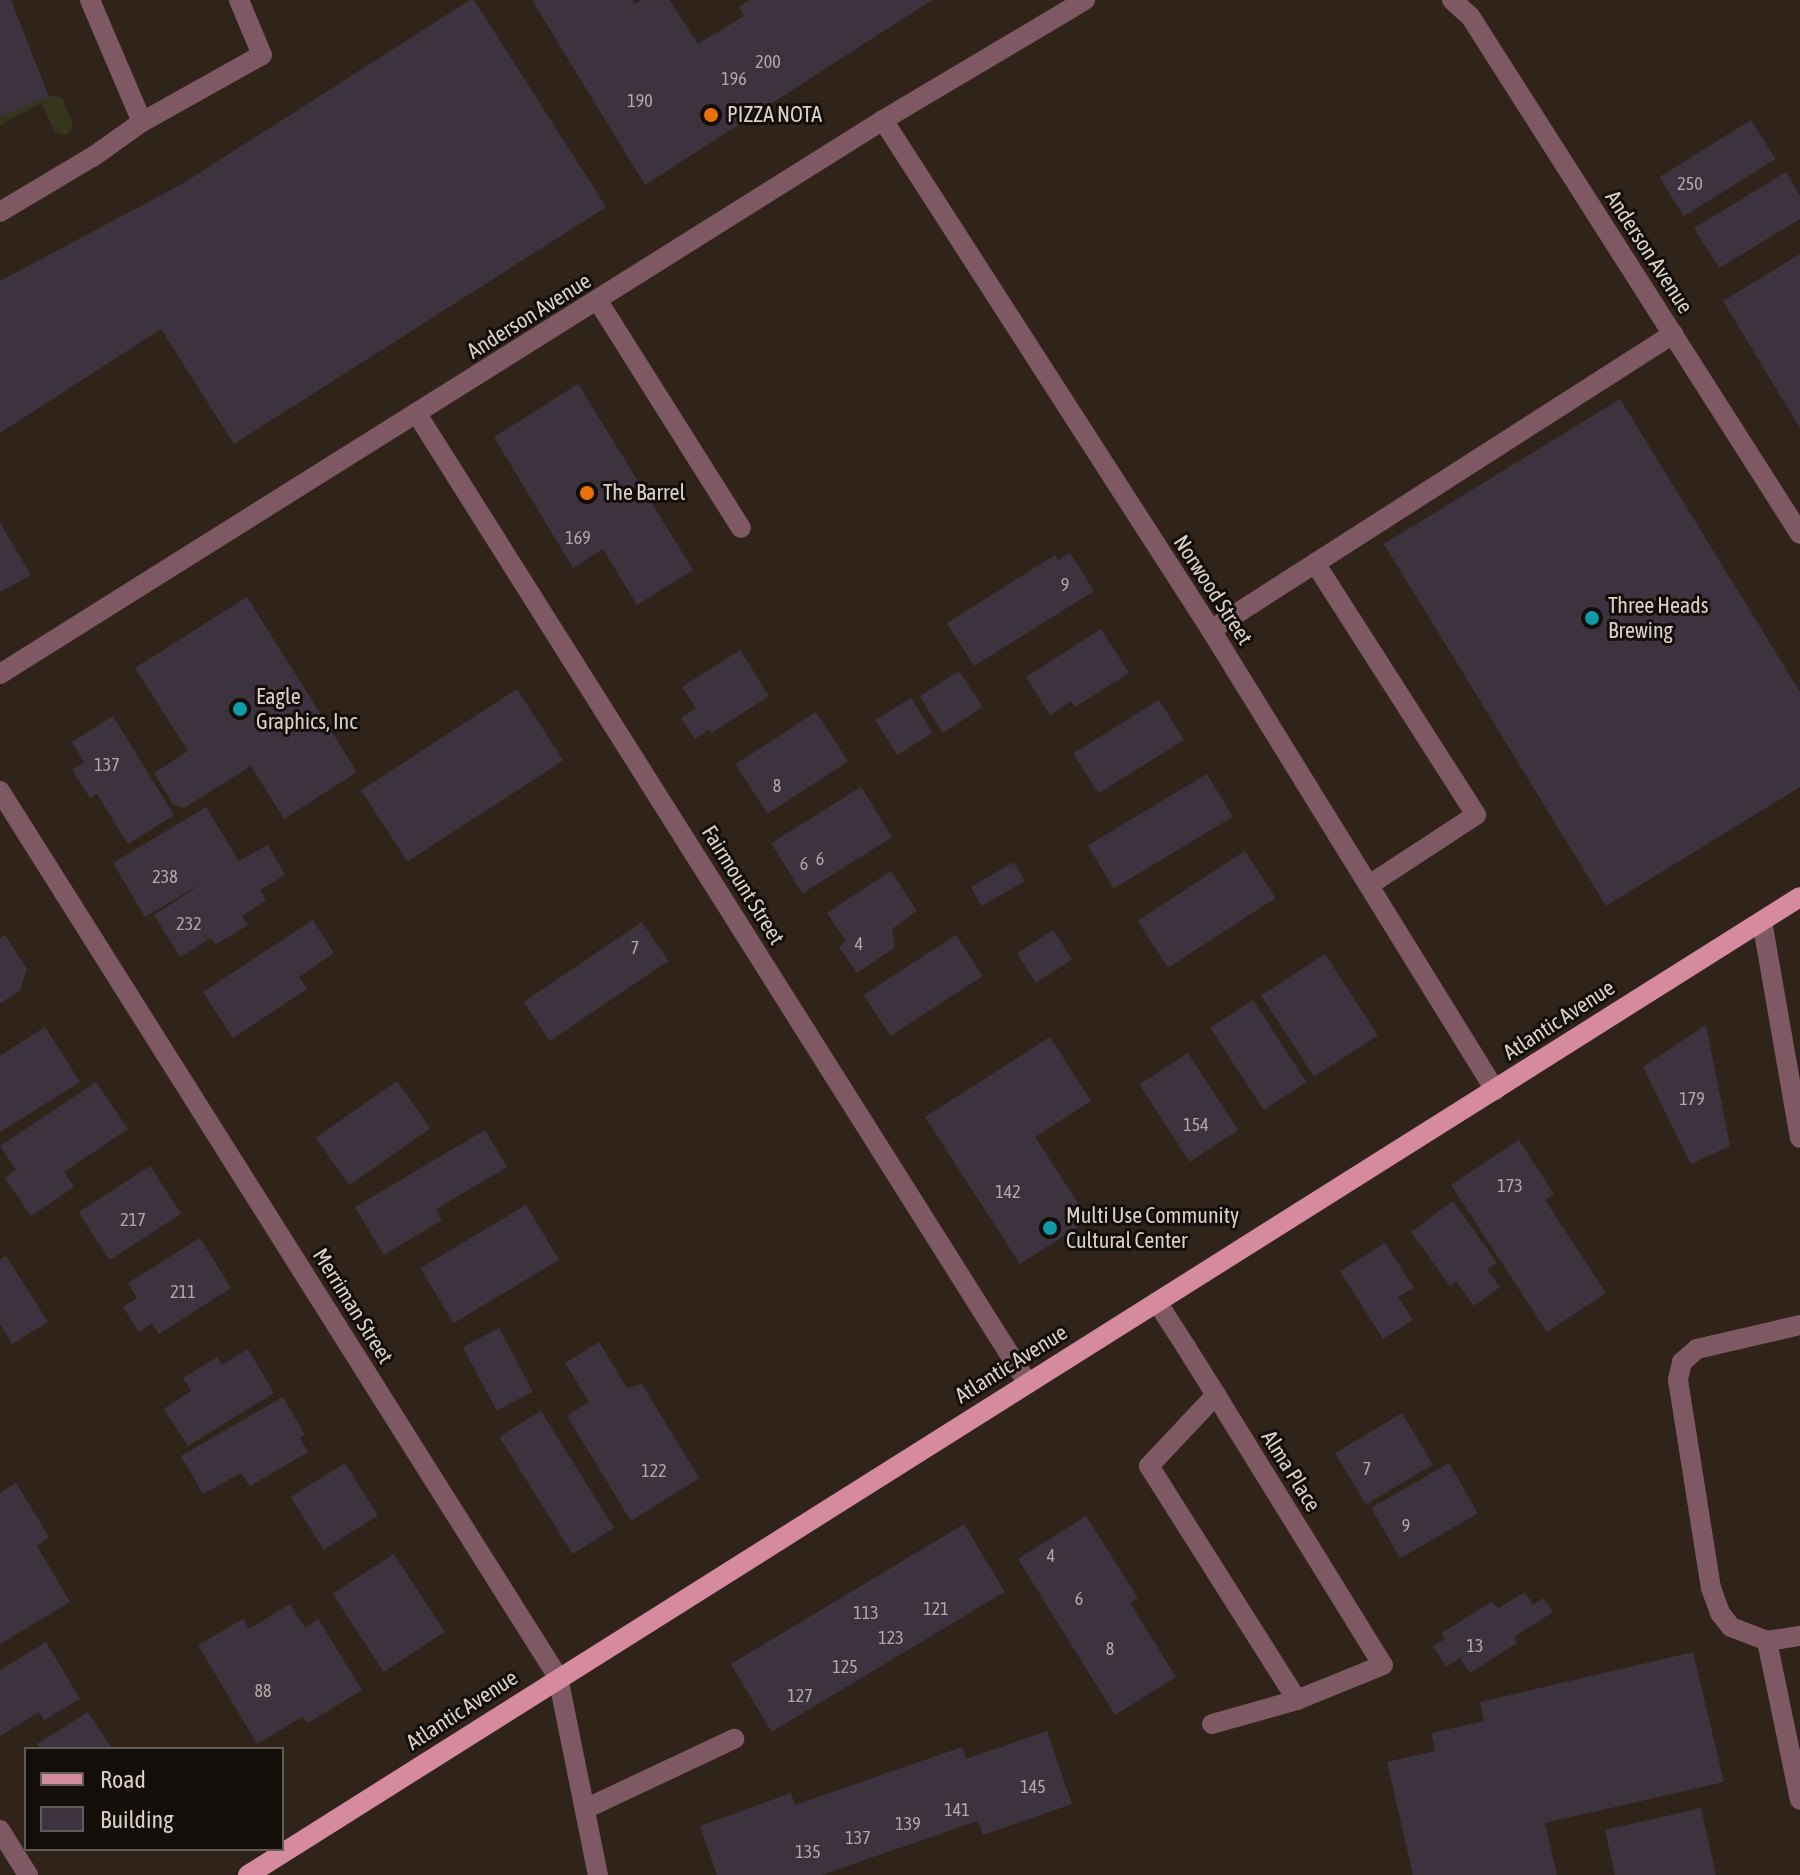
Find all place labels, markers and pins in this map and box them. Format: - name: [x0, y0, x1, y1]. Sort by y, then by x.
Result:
- place label: PIZZA NOTA: [727, 102, 822, 128]
- marker: PIZZA NOTA: [702, 106, 720, 124]
- place label: The Barrel: [603, 480, 685, 506]
- marker: The Barrel: [578, 484, 596, 502]
- place label: Three Heads Brewing: [1608, 592, 1708, 644]
- marker: Three Heads Brewing: [1583, 609, 1601, 627]
- place label: Eagle Graphics, Inc: [256, 683, 357, 734]
- marker: Eagle Graphics, Inc: [231, 700, 249, 718]
- place label: Multi Use Community Cultural Center: [1066, 1202, 1239, 1254]
- marker: Multi Use Community Cultural Center: [1041, 1219, 1059, 1237]

